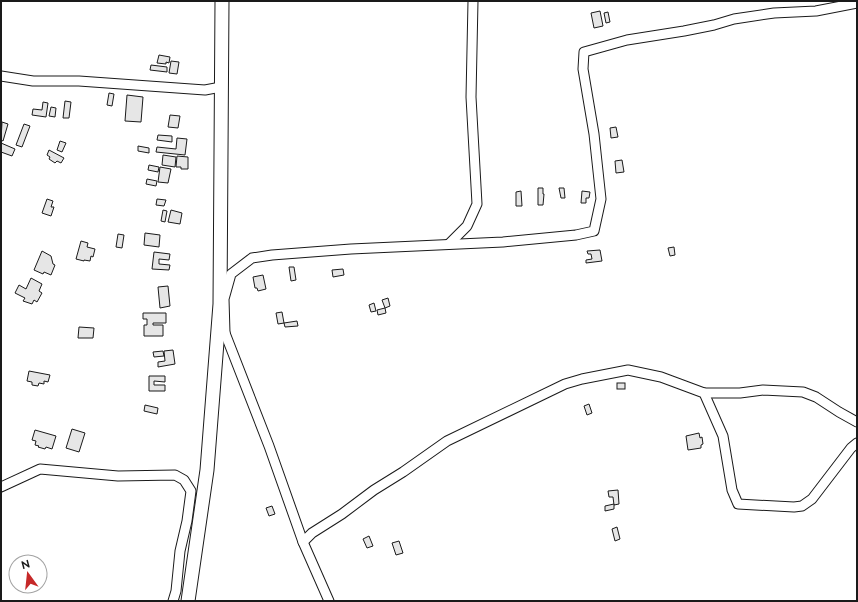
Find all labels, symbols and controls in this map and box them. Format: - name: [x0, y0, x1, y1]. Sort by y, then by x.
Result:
- north arrow: [8, 554, 48, 594]
- text: N: [20, 557, 31, 572]

